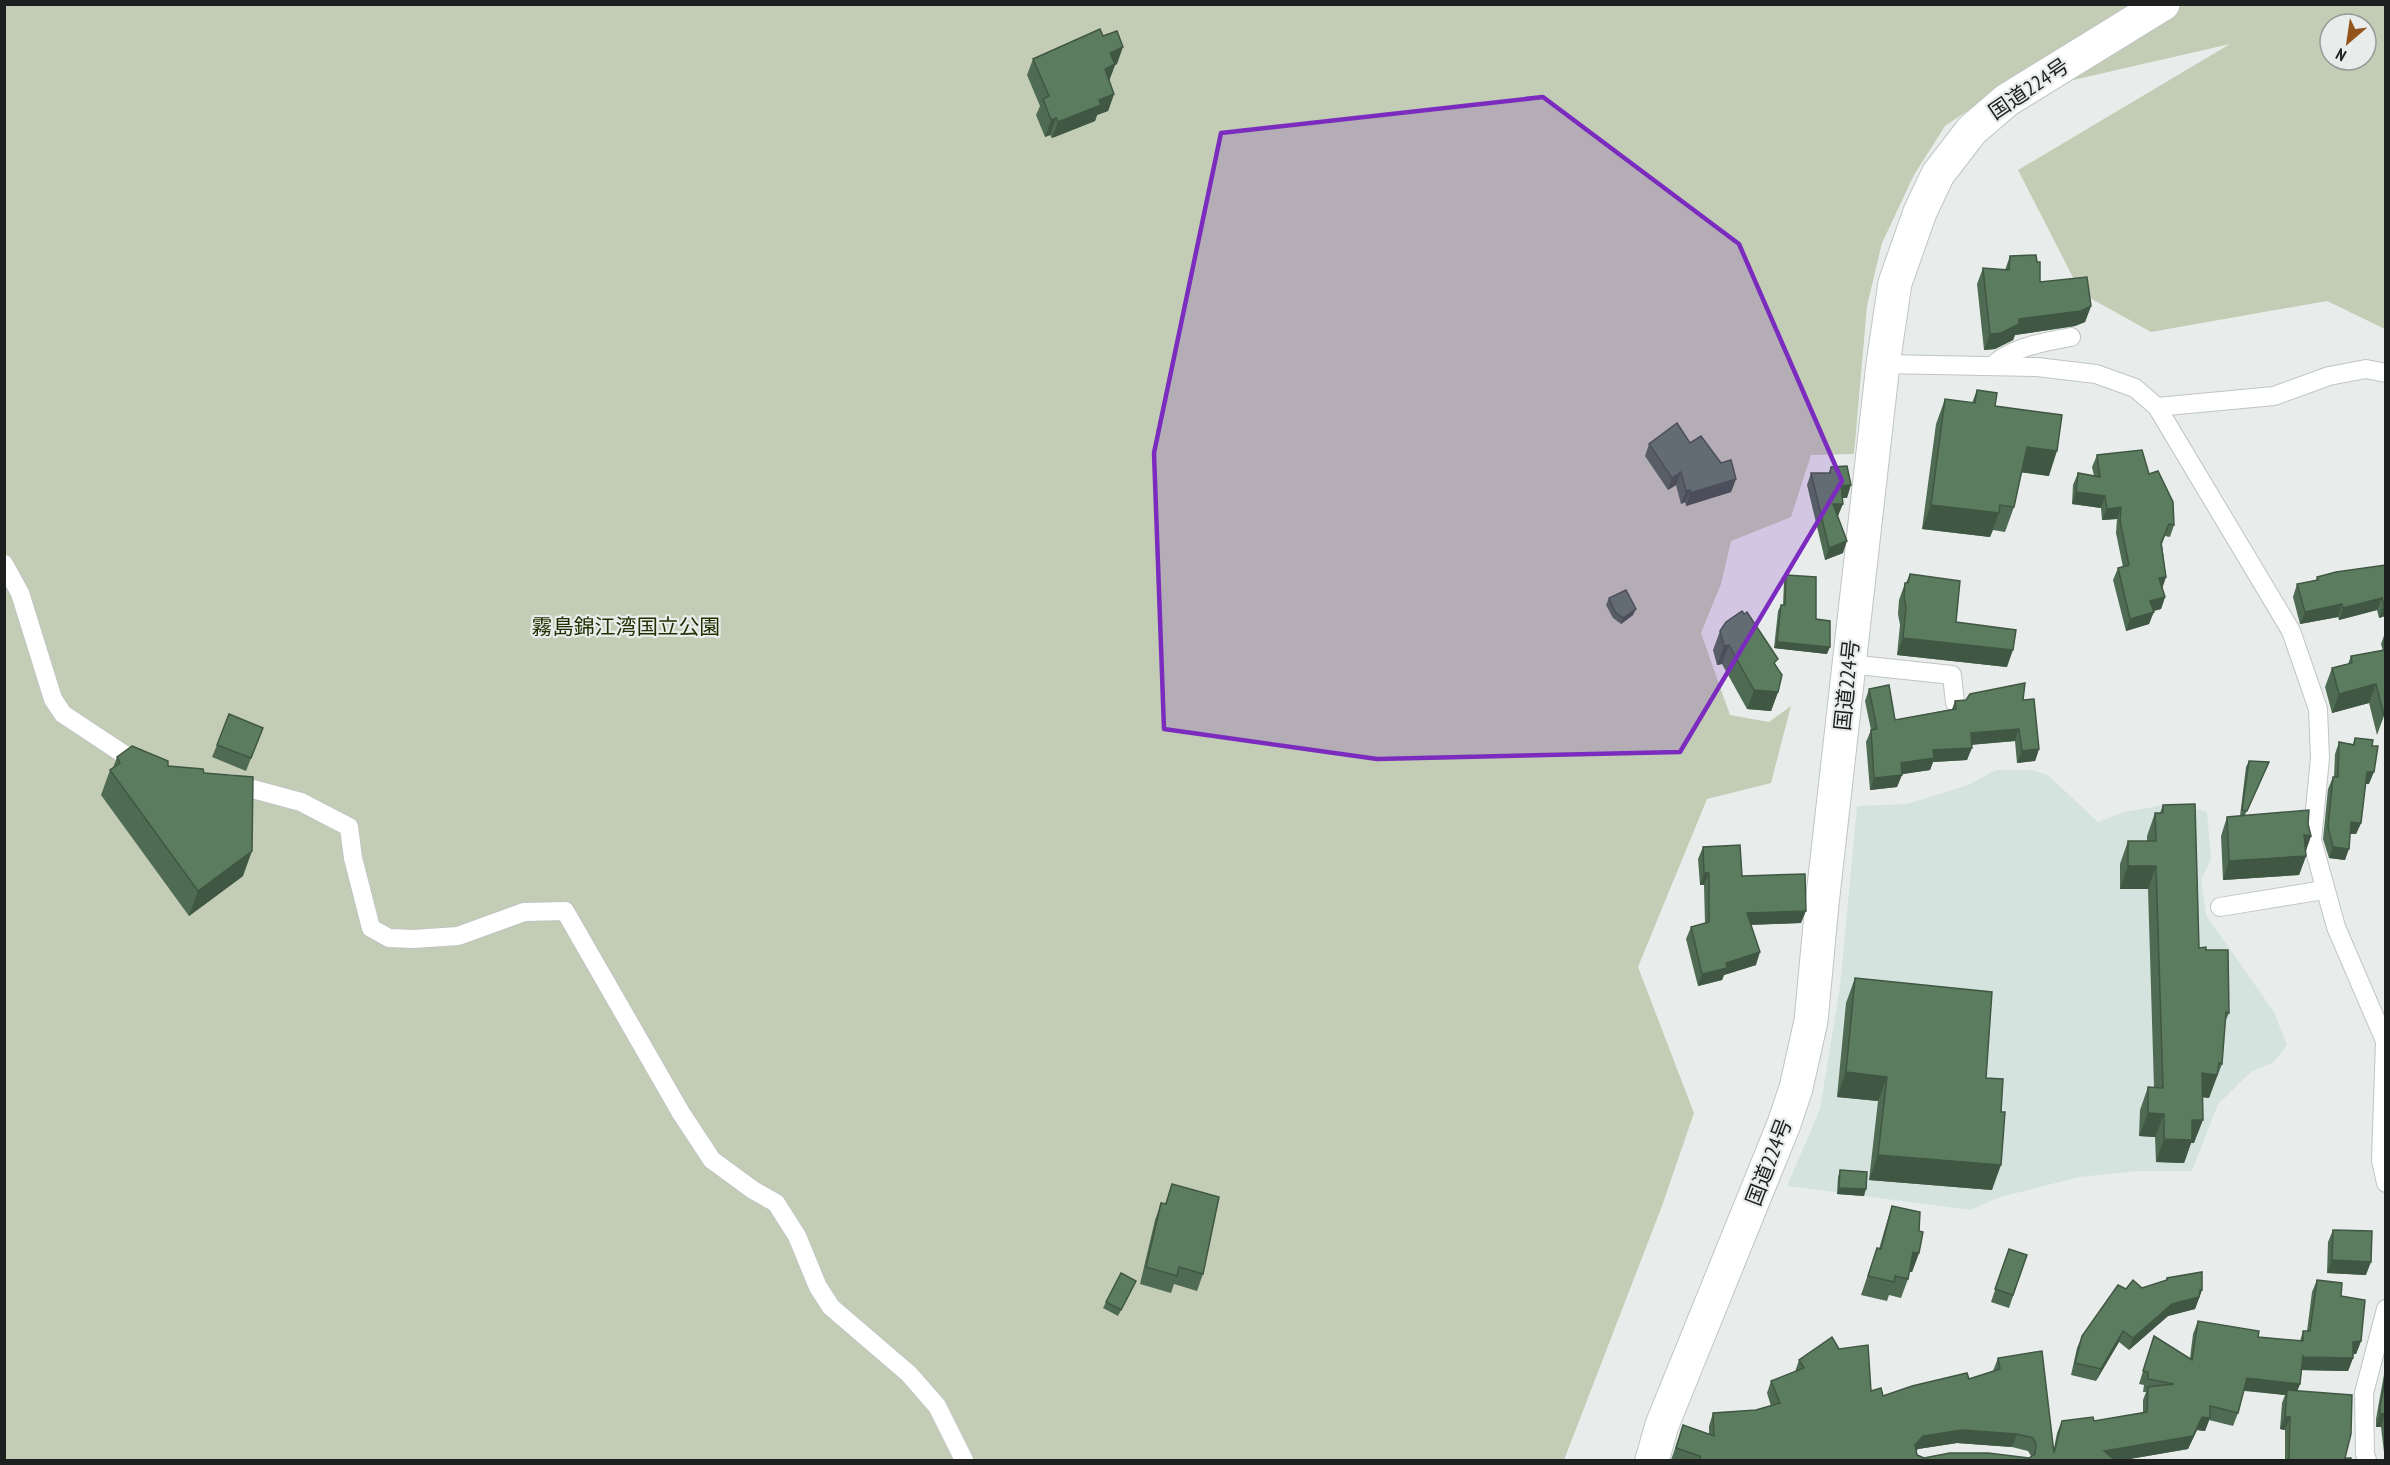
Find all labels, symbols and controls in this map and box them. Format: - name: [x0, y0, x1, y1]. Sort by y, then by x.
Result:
- north arrow: [2318, 12, 2378, 72]
- text: N: [2332, 44, 2349, 66]
- street label: 国道224号: [1983, 52, 2074, 125]
- park label: 霧島錦江湾国立公園: [532, 613, 721, 640]
- street label: 国道224号: [1828, 638, 1865, 732]
- street label: 国道224号: [1740, 1114, 1798, 1209]

